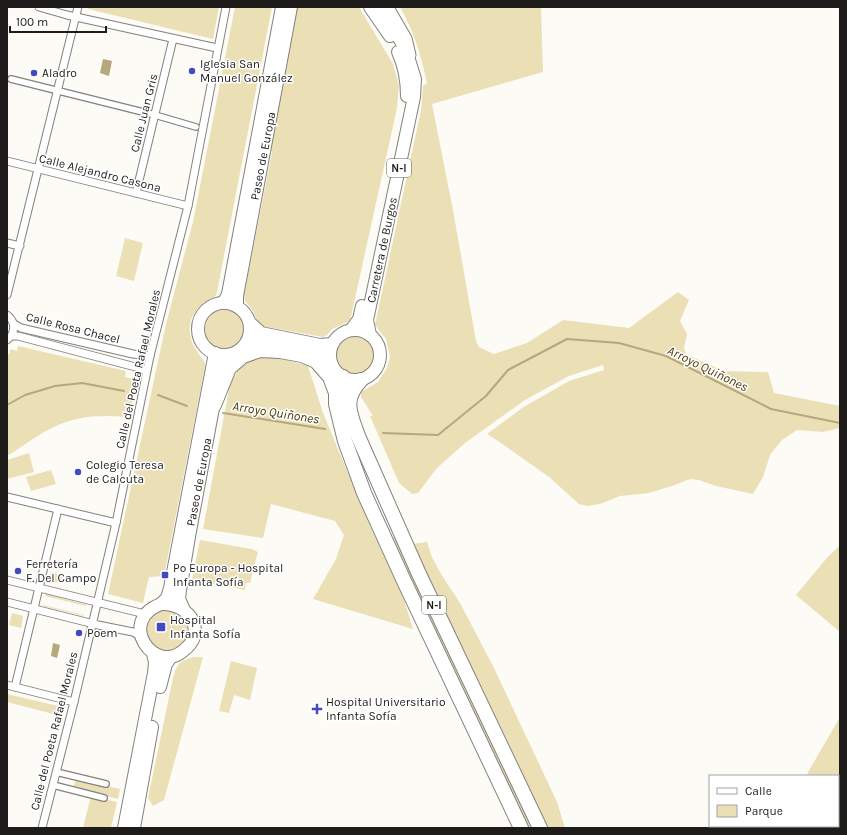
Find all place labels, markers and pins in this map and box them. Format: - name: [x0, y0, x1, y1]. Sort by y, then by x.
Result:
- place label: Iglesia San Manuel González: [200, 57, 293, 85]
- place label: Aladro: [42, 66, 77, 80]
- marker: Iglesia San Manuel González: [187, 66, 197, 76]
- marker: Aladro: [29, 68, 39, 78]
- place label: Colegio Teresa de Calcuta: [86, 458, 164, 486]
- marker: Colegio Teresa de Calcuta: [73, 467, 83, 477]
- place label: Ferretería F. Del Campo: [26, 557, 96, 585]
- place label: Pº Europa - Hospital Infanta Sofía: [173, 561, 283, 589]
- marker: Ferretería F. Del Campo: [13, 566, 23, 576]
- marker: Pº Europa - Hospital Infanta Sofía: [160, 570, 170, 580]
- place label: Hospital Infanta Sofía: [170, 613, 241, 641]
- marker: Hospital Infanta Sofía: [155, 621, 167, 633]
- place label: Poem: [87, 626, 118, 640]
- marker: Poem: [74, 628, 84, 638]
- place label: Hospital Universitario Infanta Sofía: [326, 695, 445, 723]
- marker: Hospital Universitario Infanta Sofía: [311, 703, 323, 715]

